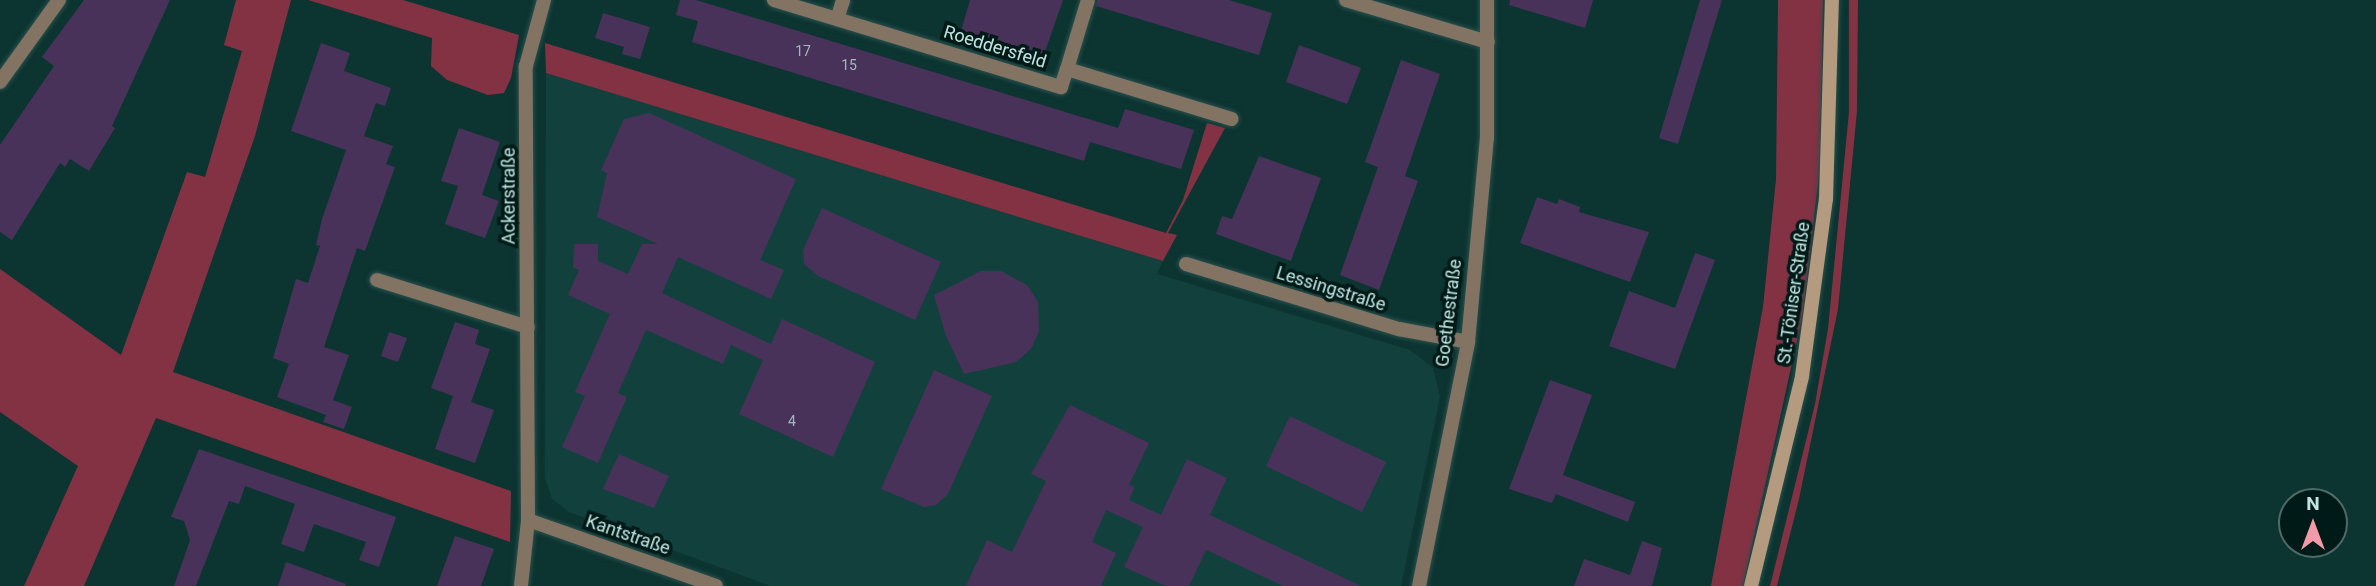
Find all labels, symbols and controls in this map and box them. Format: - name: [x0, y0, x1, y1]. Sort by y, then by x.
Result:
- street label: Roeddersfeld: [941, 21, 1049, 73]
- house number: 17: [795, 43, 811, 59]
- house number: 15: [841, 57, 857, 73]
- street label: Ackerstraße: [498, 148, 520, 244]
- street label: St.-Töniser-Straße: [1773, 221, 1815, 365]
- street label: Goethestraße: [1432, 258, 1466, 368]
- street label: Lessingstraße: [1274, 262, 1388, 316]
- house number: 4: [788, 413, 796, 429]
- north arrow: [2278, 488, 2348, 558]
- text: N: [2306, 492, 2320, 515]
- street label: Kantstraße: [583, 510, 673, 560]

